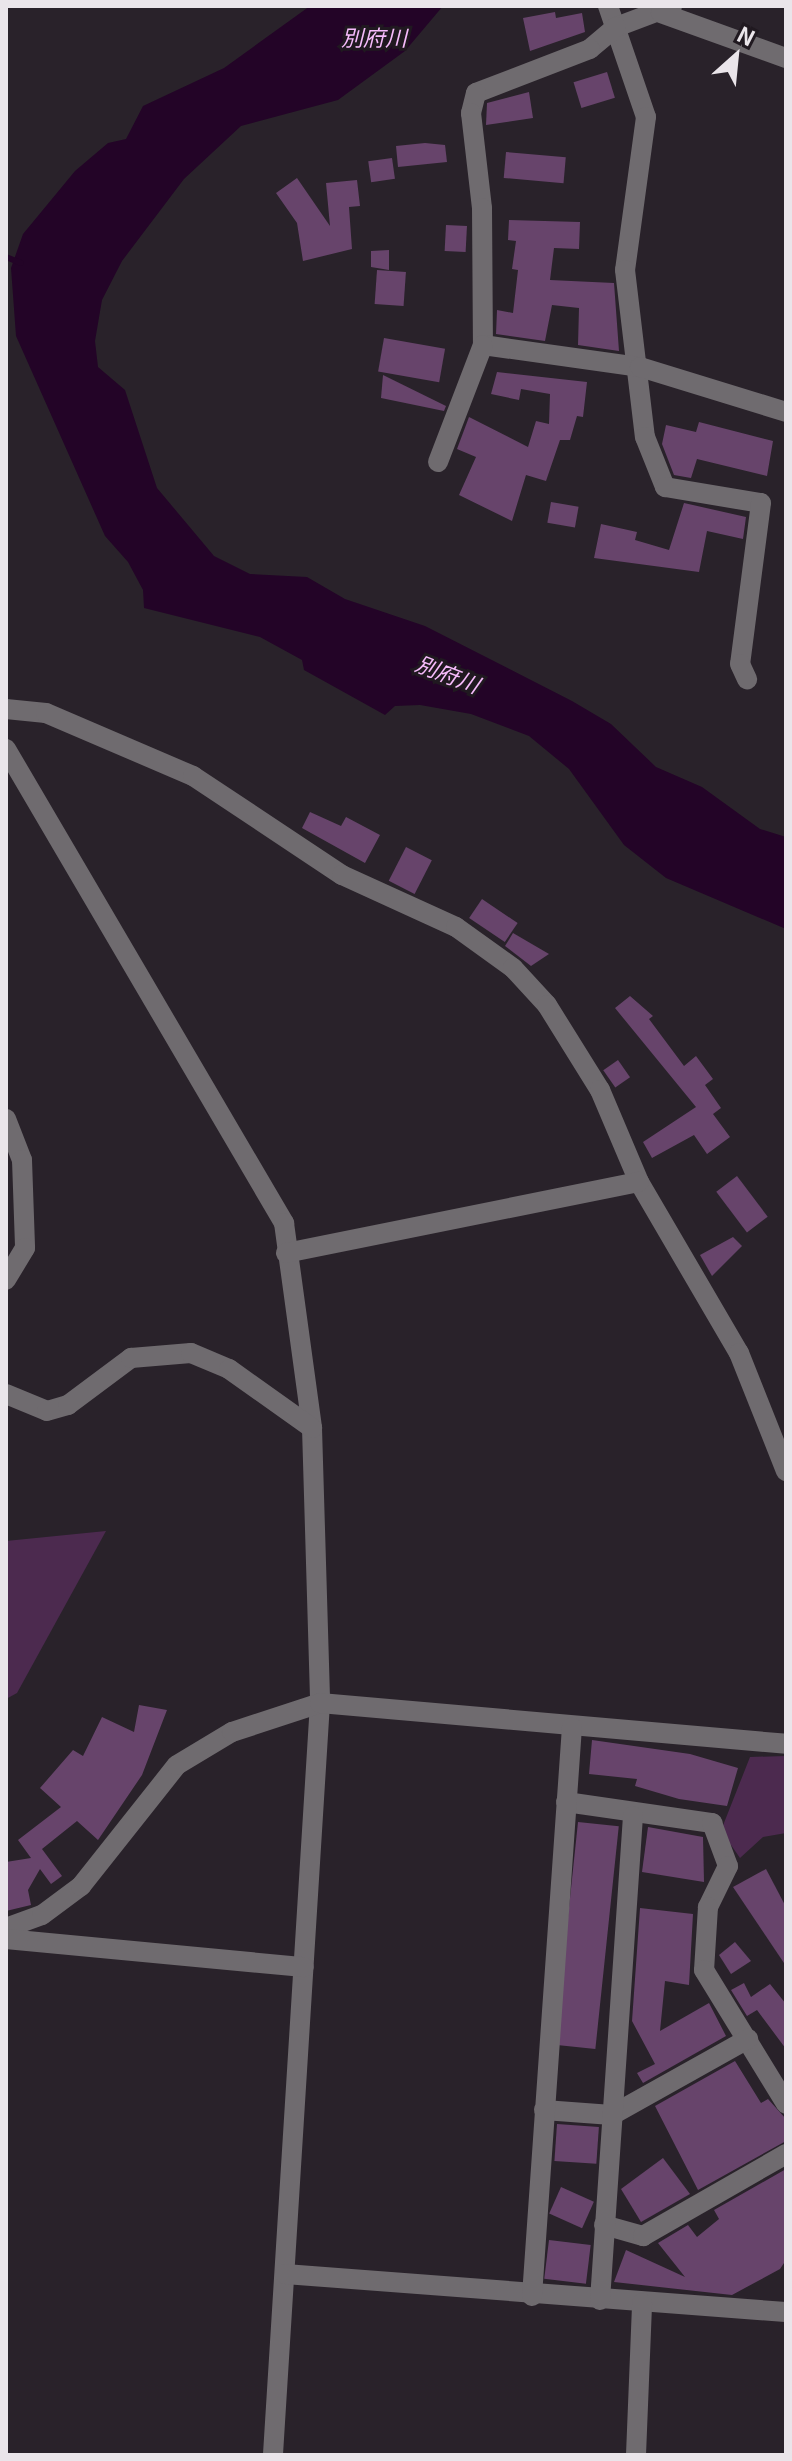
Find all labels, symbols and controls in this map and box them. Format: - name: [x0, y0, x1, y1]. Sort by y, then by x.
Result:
- north arrow: [696, 16, 776, 96]
- text: N: [732, 17, 761, 53]
- water label: 別府川: [341, 24, 407, 50]
- water label: 別府川: [412, 649, 484, 697]

